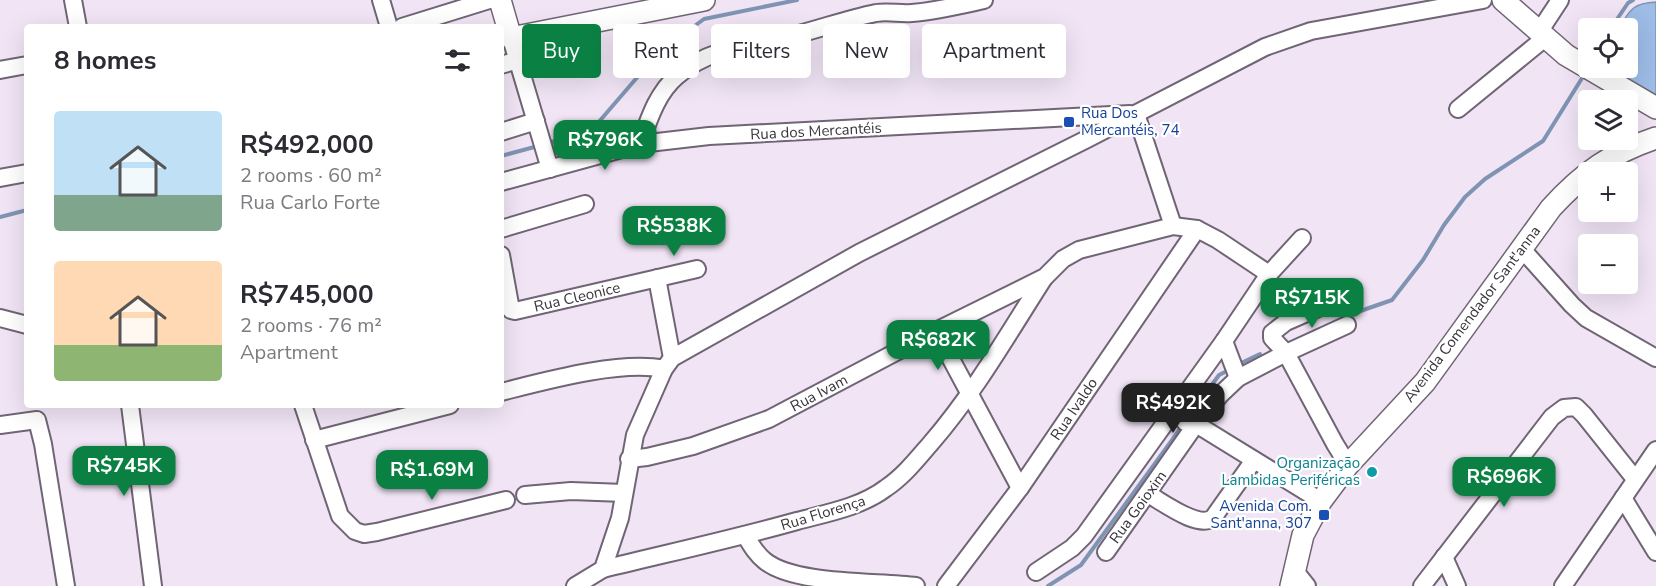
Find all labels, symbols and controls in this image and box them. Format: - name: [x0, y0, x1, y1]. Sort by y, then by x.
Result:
- map controls: [1578, 18, 1638, 294]
- button: locate: [1578, 18, 1638, 78]
- chip: Buy: [522, 24, 601, 78]
- chip: Rent: [613, 24, 699, 78]
- chip: Filters: [711, 24, 811, 78]
- chip: New: [823, 24, 910, 78]
- chip: Apartment: [922, 24, 1066, 78]
- text: 8 homes: [54, 43, 156, 78]
- icon: filters: [441, 44, 474, 77]
- button: layers: [1578, 90, 1638, 150]
- place label: Rua Dos Mercantéis, 74: [1081, 103, 1179, 140]
- marker: Rua Dos Mercantéis, 74: [1062, 115, 1076, 129]
- street label: Rua dos Mercantéis: [750, 118, 882, 144]
- pin: R$796K: [556, 120, 654, 171]
- text: R$796K: [568, 126, 643, 153]
- text: R$492,000: [240, 127, 373, 162]
- icon: home: [102, 135, 174, 207]
- text: 2 rooms · 60 m²: [240, 162, 382, 189]
- button: +: [1578, 162, 1638, 222]
- text: Rua Carlo Forte: [240, 189, 380, 216]
- pin: R$538K: [625, 206, 723, 257]
- text: R$538K: [637, 212, 712, 239]
- street label: Avenida Comendador Sant'anna: [1399, 222, 1545, 406]
- button: −: [1578, 234, 1638, 294]
- text: R$745,000: [240, 277, 373, 312]
- street label: Rua Cleonice: [532, 277, 622, 317]
- pin: R$715K: [1263, 278, 1361, 329]
- text: R$715K: [1275, 284, 1350, 311]
- icon: home: [102, 285, 174, 357]
- text: 2 rooms · 76 m²: [240, 312, 382, 339]
- pin: R$682K: [889, 320, 987, 371]
- text: R$682K: [901, 326, 976, 353]
- text: Apartment: [240, 339, 338, 366]
- street label: Rua Ivam: [787, 370, 851, 416]
- street label: Rua Ivaldo: [1046, 374, 1102, 444]
- pin: R$492K: [1124, 383, 1222, 434]
- text: R$492K: [1136, 389, 1211, 416]
- pin: R$745K: [75, 446, 173, 497]
- pin: R$1.69M: [377, 450, 487, 501]
- text: R$745K: [87, 452, 162, 479]
- place label: Organização Lambidas Periféricas: [1221, 453, 1360, 490]
- text: R$1.69M: [390, 456, 474, 483]
- pin: R$696K: [1455, 457, 1553, 508]
- text: R$696K: [1467, 463, 1542, 490]
- marker: Organização Lambidas Periféricas: [1365, 465, 1379, 479]
- street label: Rua Goioxim: [1105, 467, 1171, 547]
- street label: Rua Florença: [778, 491, 868, 535]
- place label: Avenida Com. Sant'anna, 307: [1211, 496, 1312, 533]
- marker: Avenida Com. Sant'anna, 307: [1317, 508, 1331, 522]

